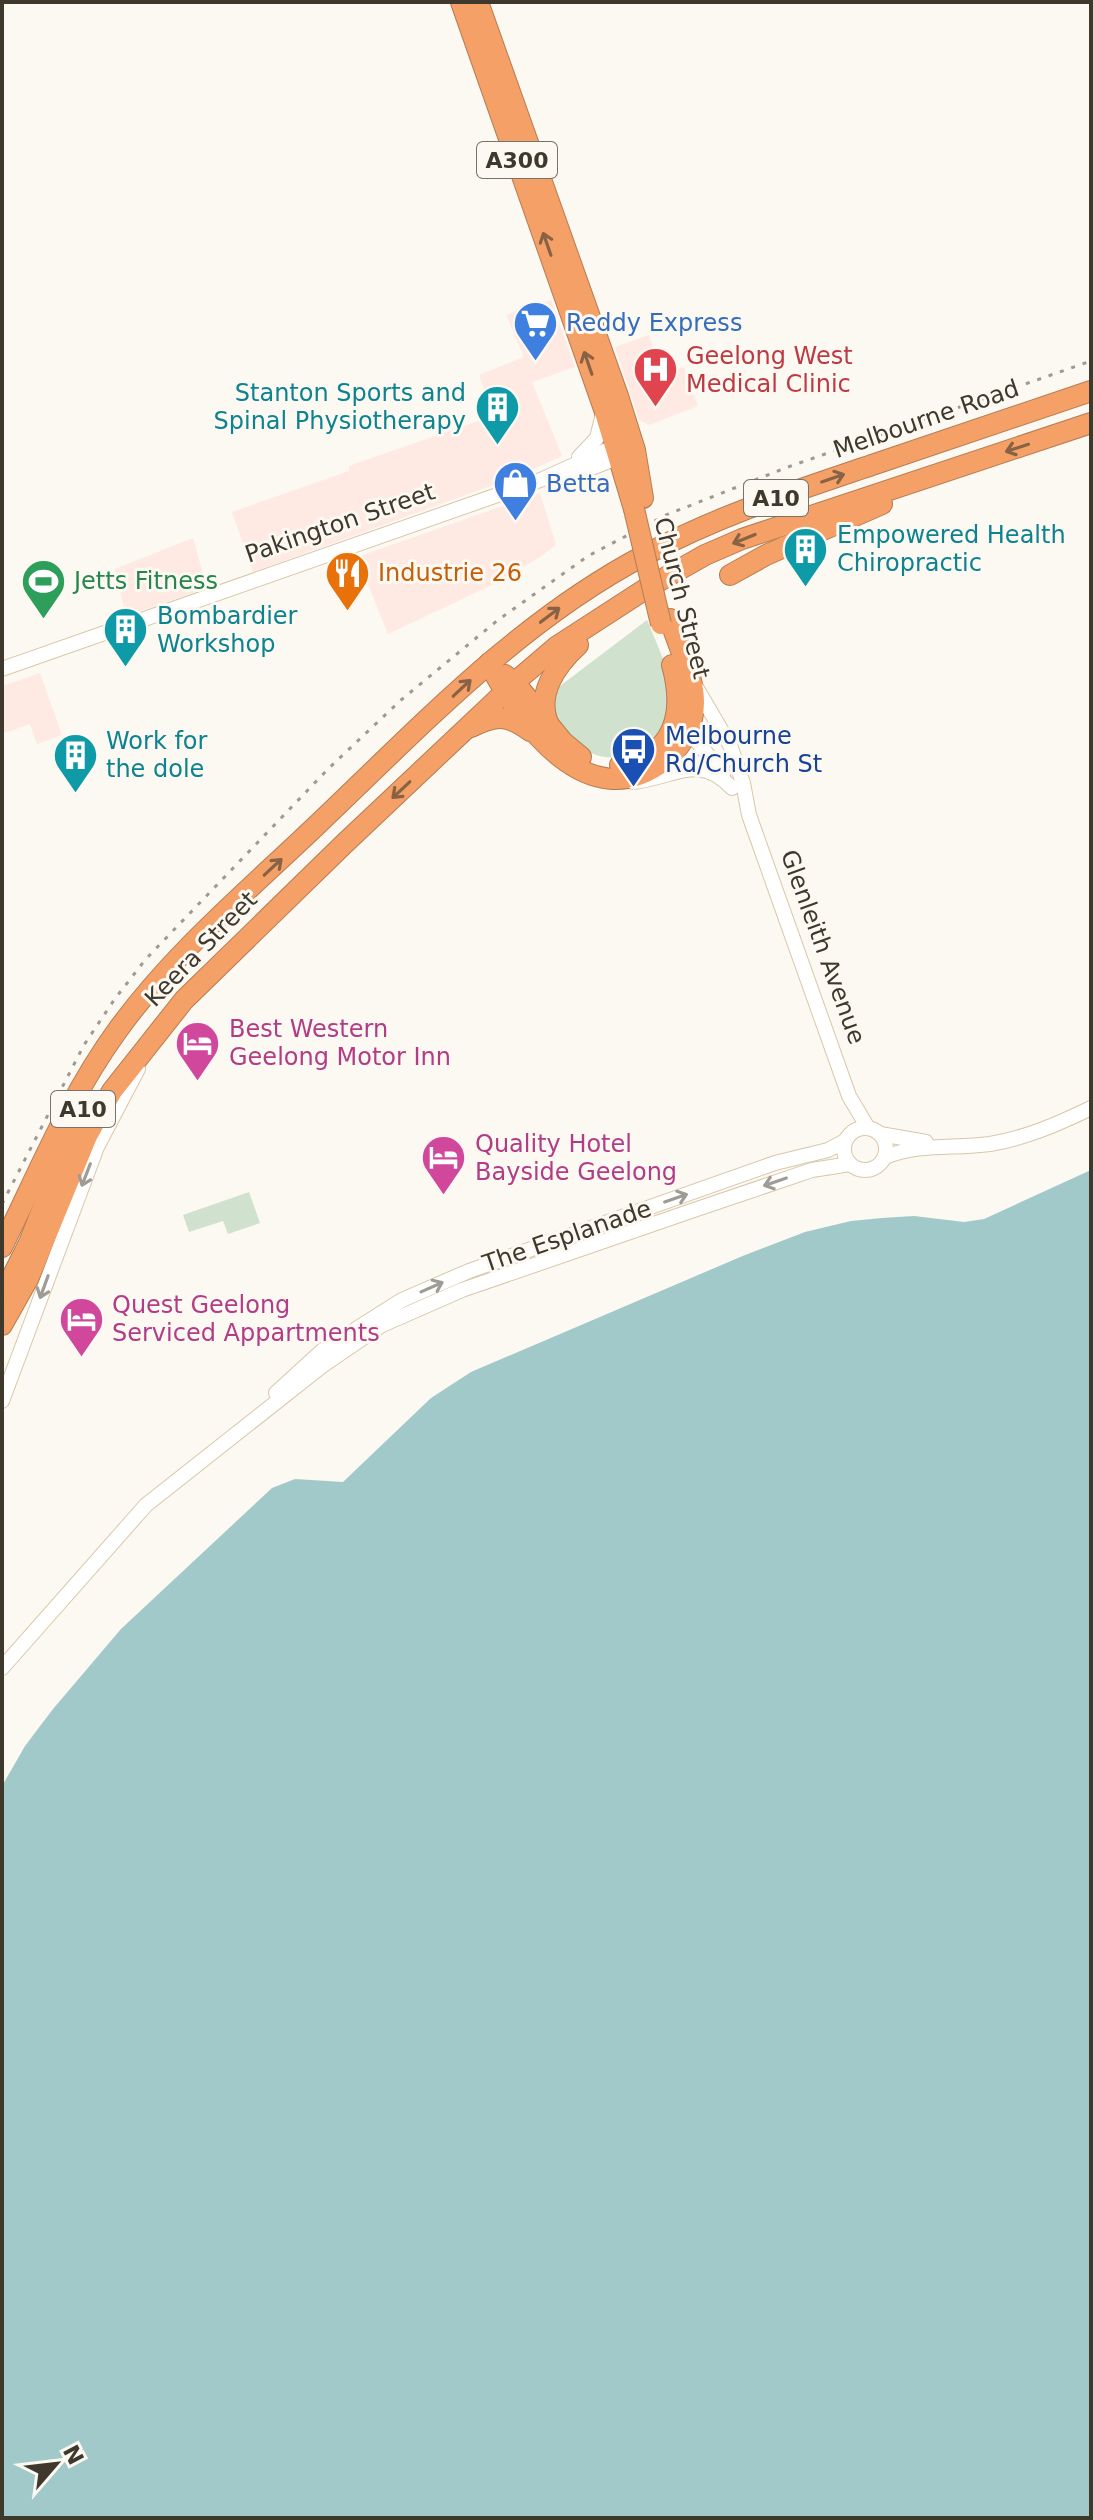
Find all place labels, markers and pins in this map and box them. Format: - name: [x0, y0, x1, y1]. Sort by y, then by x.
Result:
- supermarket icon: Reddy Express: [511, 299, 559, 362]
- place label: Reddy Express: [566, 309, 742, 337]
- place label: Geelong West Medical Clinic: [686, 342, 853, 398]
- hospital icon: Geelong West Medical Clinic: [631, 346, 679, 409]
- place label: Stanton Sports and Spinal Physiotherapy: [214, 379, 466, 435]
- building icon: Stanton Sports and Spinal Physiotherapy: [473, 383, 521, 446]
- shop icon: Betta: [491, 460, 539, 523]
- place label: Betta: [546, 470, 611, 498]
- place label: Empowered Health Chiropractic: [837, 521, 1066, 577]
- building icon: Empowered Health Chiropractic: [782, 525, 830, 588]
- restaurant icon: Industrie 26: [323, 549, 371, 612]
- sports icon: Jetts Fitness: [19, 557, 67, 620]
- place label: Industrie 26: [378, 559, 522, 587]
- place label: Jetts Fitness: [72, 567, 218, 595]
- place label: Bombardier Workshop: [157, 602, 298, 658]
- building icon: Bombardier Workshop: [102, 606, 150, 669]
- place label: Melbourne Rd/Church St: [665, 722, 822, 778]
- bus stop icon: Melbourne Rd/Church St: [610, 726, 658, 789]
- place label: Work for the dole: [106, 727, 208, 783]
- building icon: Work for the dole: [51, 731, 99, 794]
- place label: Best Western Geelong Motor Inn: [229, 1015, 451, 1071]
- hotel icon: Best Western Geelong Motor Inn: [174, 1019, 222, 1082]
- place label: Quality Hotel Bayside Geelong: [475, 1130, 677, 1186]
- hotel icon: Quality Hotel Bayside Geelong: [420, 1134, 468, 1197]
- place label: Quest Geelong Serviced Appartments: [112, 1291, 380, 1347]
- hotel icon: Quest Geelong Serviced Appartments: [57, 1295, 105, 1358]

